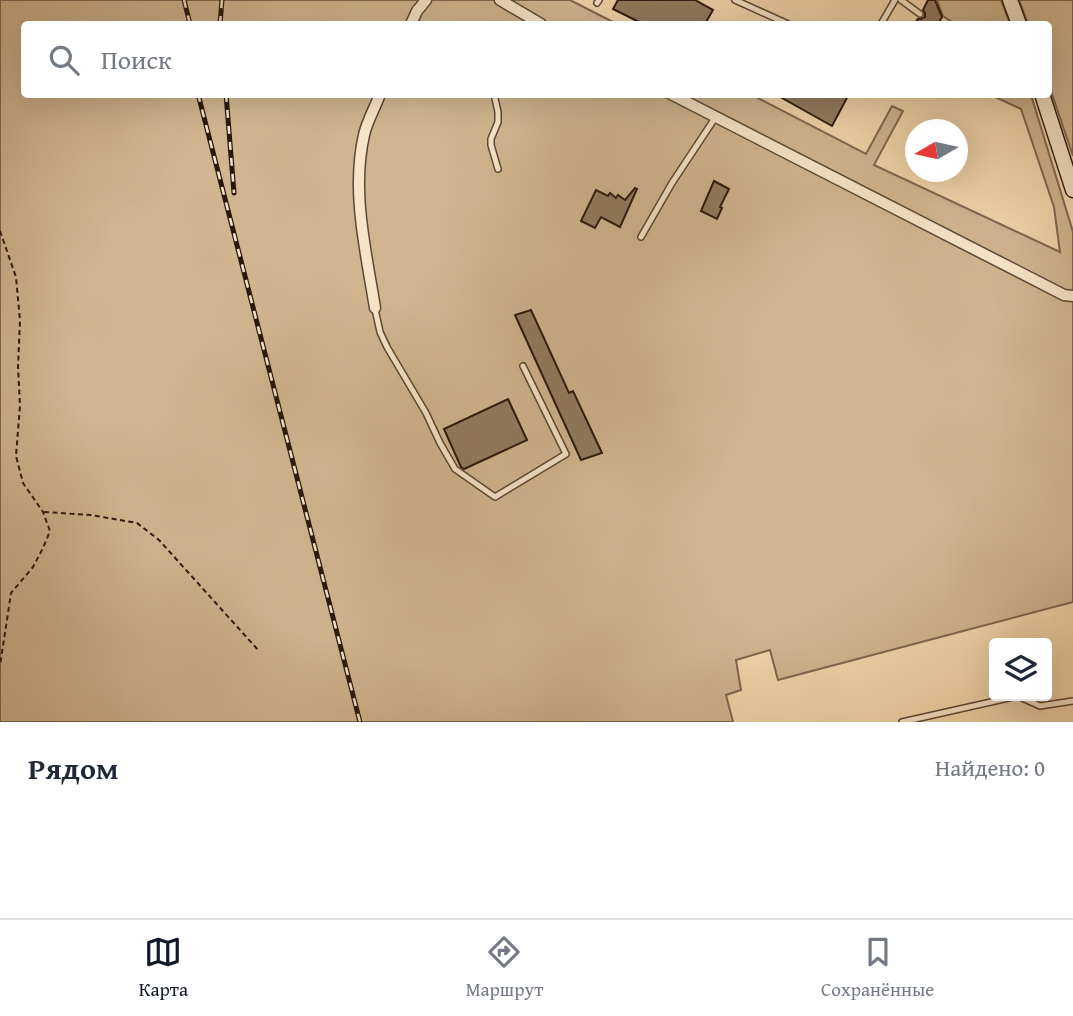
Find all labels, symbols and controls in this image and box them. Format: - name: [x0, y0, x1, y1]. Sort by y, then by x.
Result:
- search box: [21, 21, 1052, 98]
- text: Поиск: [101, 40, 172, 79]
- icon: search: [45, 41, 83, 79]
- north arrow: [905, 119, 968, 182]
- map controls: [989, 638, 1052, 701]
- button: layers: [989, 638, 1052, 701]
- text: Рядом: [28, 746, 119, 790]
- text: Найдено: 0: [935, 751, 1045, 784]
- tab: Карта: [139, 933, 188, 1003]
- tab: Маршрут: [466, 933, 543, 1003]
- tab: Сохранённые: [821, 933, 934, 1003]

